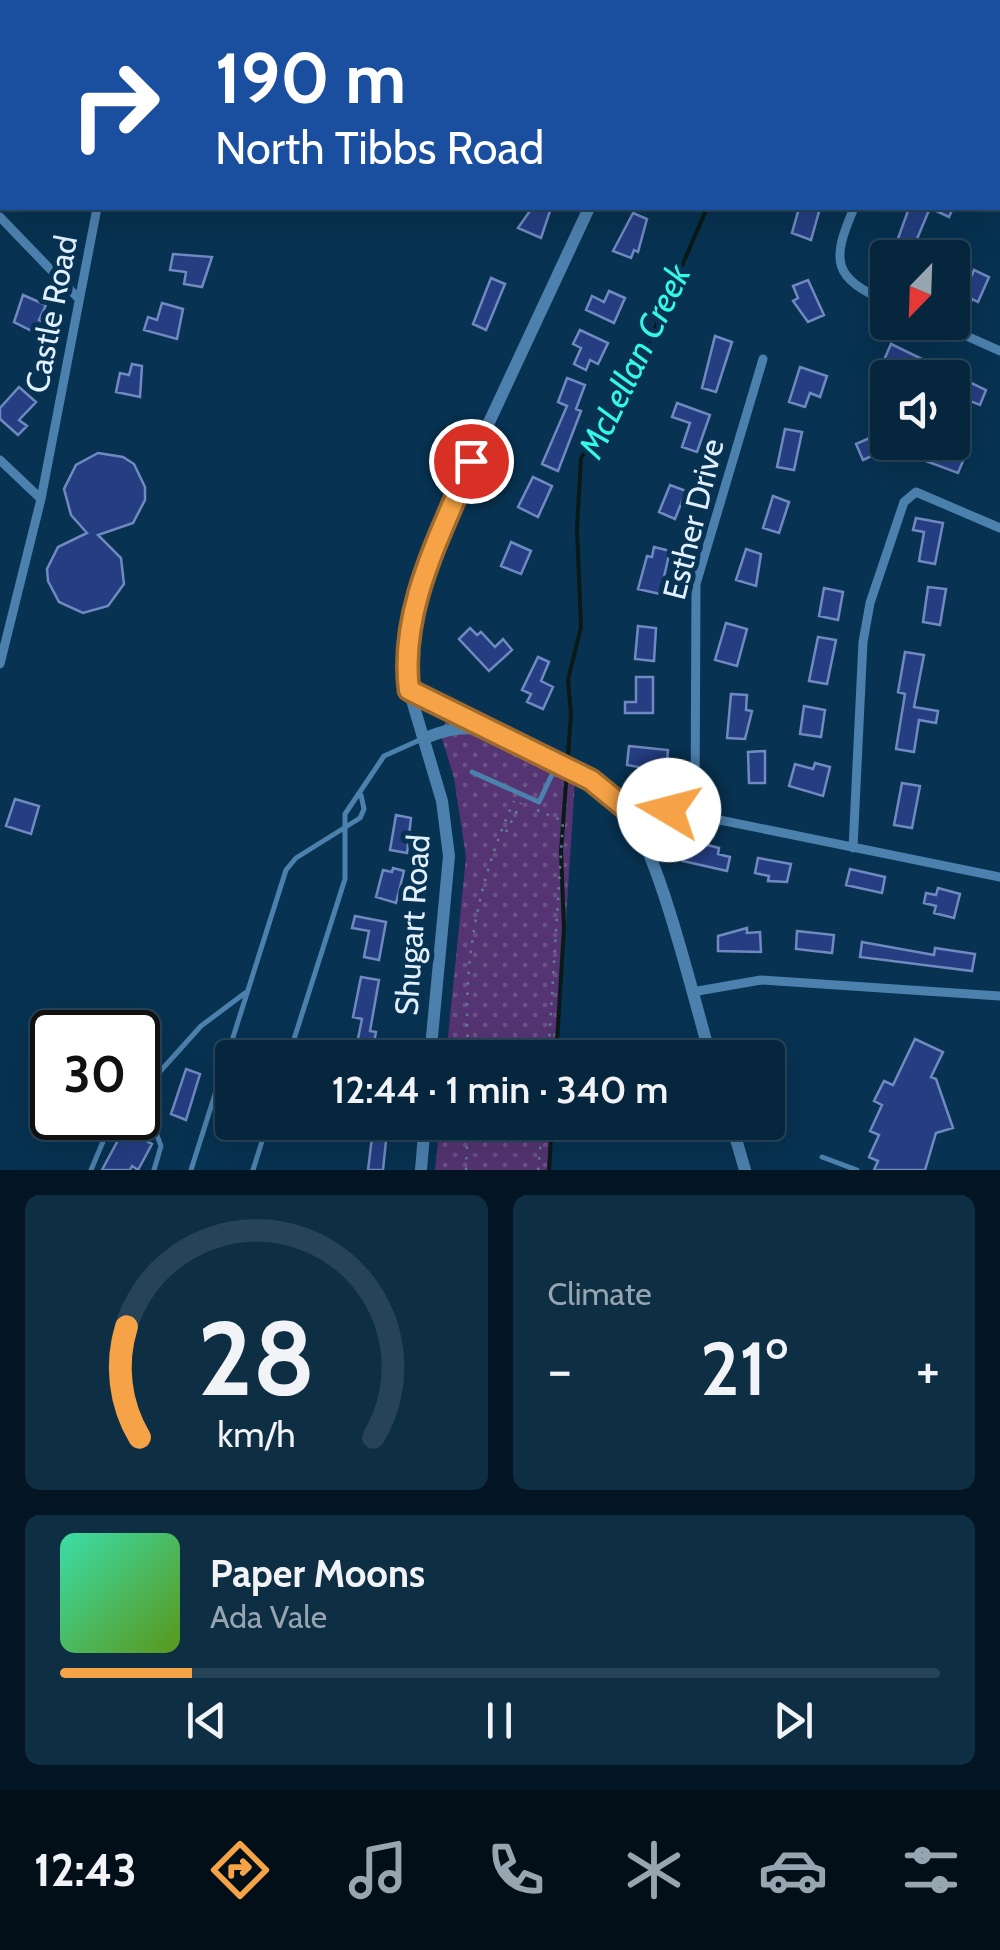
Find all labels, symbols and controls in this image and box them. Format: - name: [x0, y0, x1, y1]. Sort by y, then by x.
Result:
- text: 190 m: [215, 35, 406, 121]
- icon: right: [50, 40, 180, 170]
- text: North Tibbs Road: [215, 121, 544, 175]
- street label: Castle Road: [17, 232, 85, 396]
- north arrow: [870, 240, 970, 340]
- map controls: [870, 240, 970, 460]
- water label: McLellan Creek: [568, 256, 700, 466]
- button: sound: [870, 360, 970, 460]
- pin: [429, 419, 514, 504]
- icon: arrive: [444, 434, 499, 489]
- street label: Esther Drive: [654, 435, 732, 603]
- position arrow: [617, 758, 721, 862]
- street label: Shugart Road: [386, 833, 438, 1017]
- speed limit sign: 30: [30, 1010, 160, 1140]
- text: 12:44 · 1 min · 340 m: [332, 1066, 668, 1113]
- text: Climate: [548, 1274, 652, 1313]
- text: 28: [197, 1295, 315, 1421]
- text: 21°: [700, 1323, 788, 1414]
- text: −: [548, 1336, 572, 1403]
- text: +: [916, 1336, 940, 1403]
- text: km/h: [217, 1413, 295, 1456]
- text: Paper Moons: [210, 1550, 425, 1597]
- text: Ada Vale: [210, 1597, 327, 1636]
- icon: previous: [179, 1693, 234, 1748]
- icon: pause: [472, 1693, 527, 1748]
- icon: next: [766, 1693, 821, 1748]
- icon: directions: [205, 1835, 275, 1905]
- icon: music: [343, 1835, 413, 1905]
- icon: phone: [481, 1835, 551, 1905]
- icon: climate: [619, 1835, 689, 1905]
- icon: car: [758, 1835, 828, 1905]
- icon: filters: [896, 1835, 966, 1905]
- text: 12:43: [34, 1843, 137, 1897]

